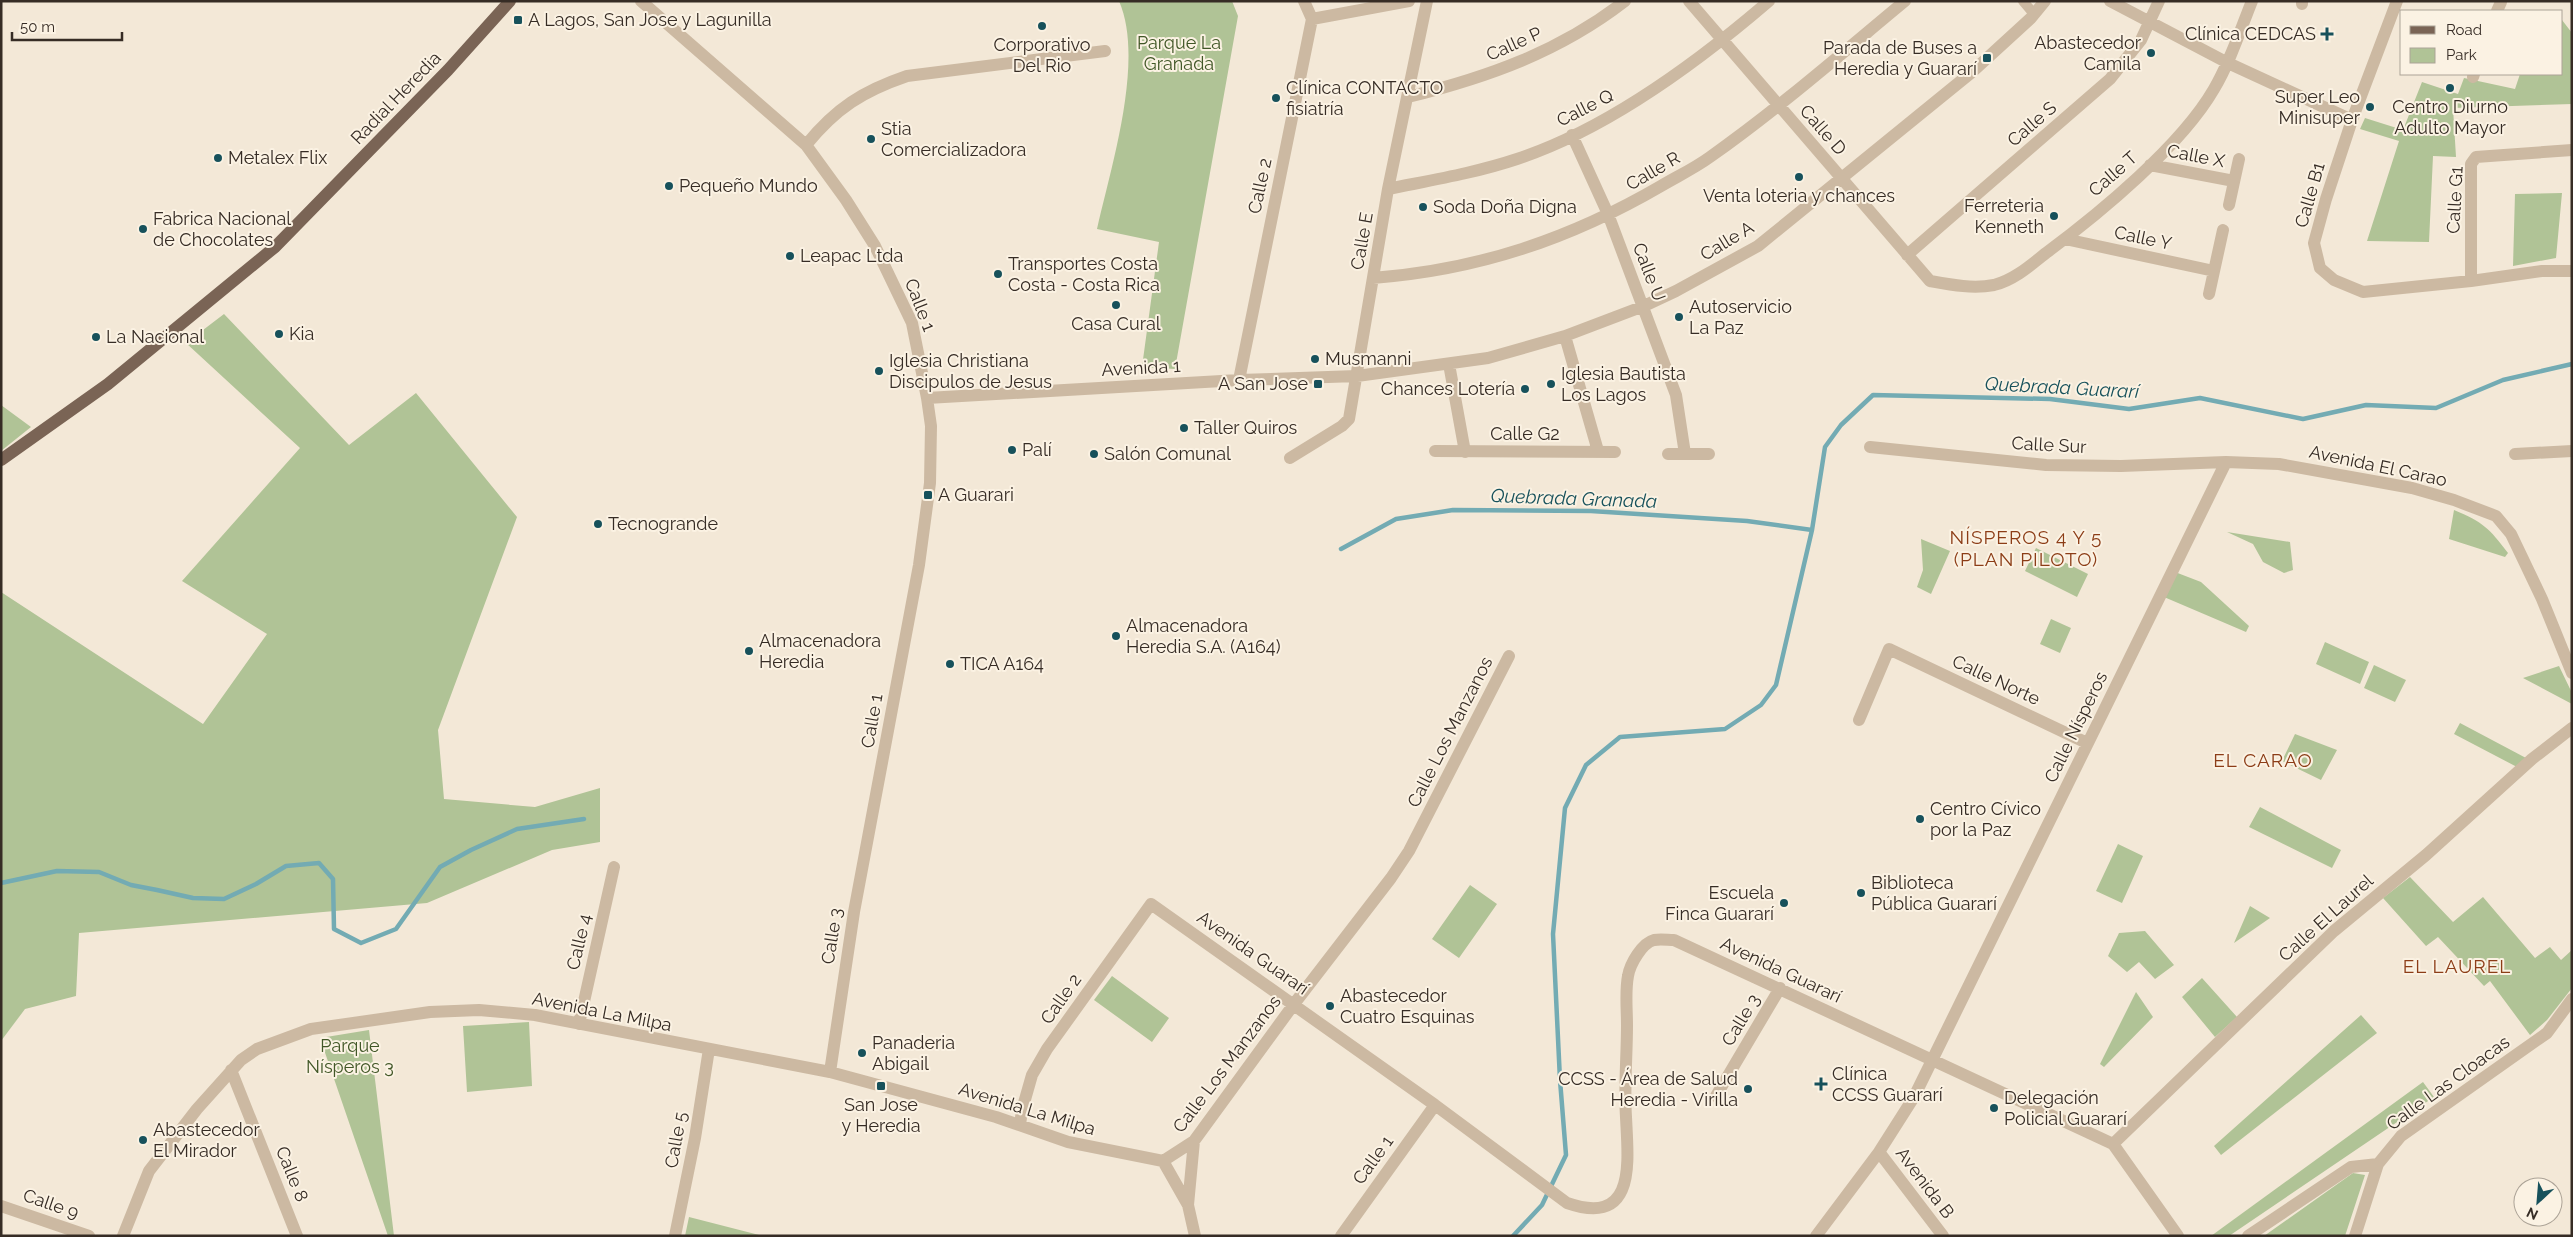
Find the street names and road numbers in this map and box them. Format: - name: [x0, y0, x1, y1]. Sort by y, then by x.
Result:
- street label: Calle P: [1483, 22, 1545, 65]
- street label: Radial Heredia: [346, 47, 445, 148]
- street label: Calle Q: [1553, 84, 1617, 131]
- street label: Calle S: [2003, 97, 2061, 151]
- street label: Calle D: [1796, 100, 1851, 159]
- street label: Calle X: [2165, 140, 2227, 171]
- street label: Calle R: [1622, 147, 1684, 194]
- street label: Calle T: [2084, 147, 2141, 200]
- street label: Calle 2: [1243, 156, 1276, 216]
- street label: Calle B1: [2290, 160, 2329, 230]
- street label: Calle G1: [2442, 165, 2467, 234]
- street label: Calle E: [1346, 210, 1377, 271]
- street label: Calle A: [1696, 216, 1757, 265]
- street label: Calle Y: [2112, 221, 2174, 254]
- street label: Calle U: [1629, 240, 1670, 304]
- street label: Calle 1: [901, 275, 940, 334]
- street label: Avenida 1: [1101, 355, 1181, 380]
- street label: Calle G2: [1490, 423, 1560, 444]
- street label: Calle Sur: [2011, 432, 2088, 457]
- street label: Avenida El Carao: [2307, 441, 2449, 490]
- street label: Calle Norte: [1949, 650, 2044, 709]
- street label: Calle Los Manzanos: [1403, 653, 1497, 810]
- street label: Calle Nísperos: [2040, 668, 2112, 786]
- street label: Calle 1: [856, 692, 887, 750]
- street label: Calle El Laurel: [2274, 870, 2377, 965]
- street label: Calle 3: [817, 906, 846, 966]
- street label: Avenida Guararí: [1194, 906, 1313, 999]
- street label: Calle 4: [562, 912, 595, 972]
- street label: Avenida Guararí: [1717, 932, 1845, 1007]
- street label: Calle 2: [1036, 970, 1085, 1028]
- street label: Avenida La Milpa: [530, 988, 674, 1035]
- street label: Calle 3: [1717, 990, 1764, 1049]
- street label: Calle Los Manzanos: [1168, 991, 1285, 1136]
- street label: Calle Las Cloacas: [2382, 1031, 2514, 1134]
- street label: Avenida La Milpa: [956, 1078, 1098, 1139]
- street label: Calle 5: [660, 1110, 691, 1170]
- street label: Calle 1: [1348, 1131, 1397, 1188]
- street label: Calle 8: [272, 1143, 313, 1205]
- street label: Avenida B: [1892, 1143, 1959, 1222]
- street label: Calle 9: [20, 1184, 82, 1223]

